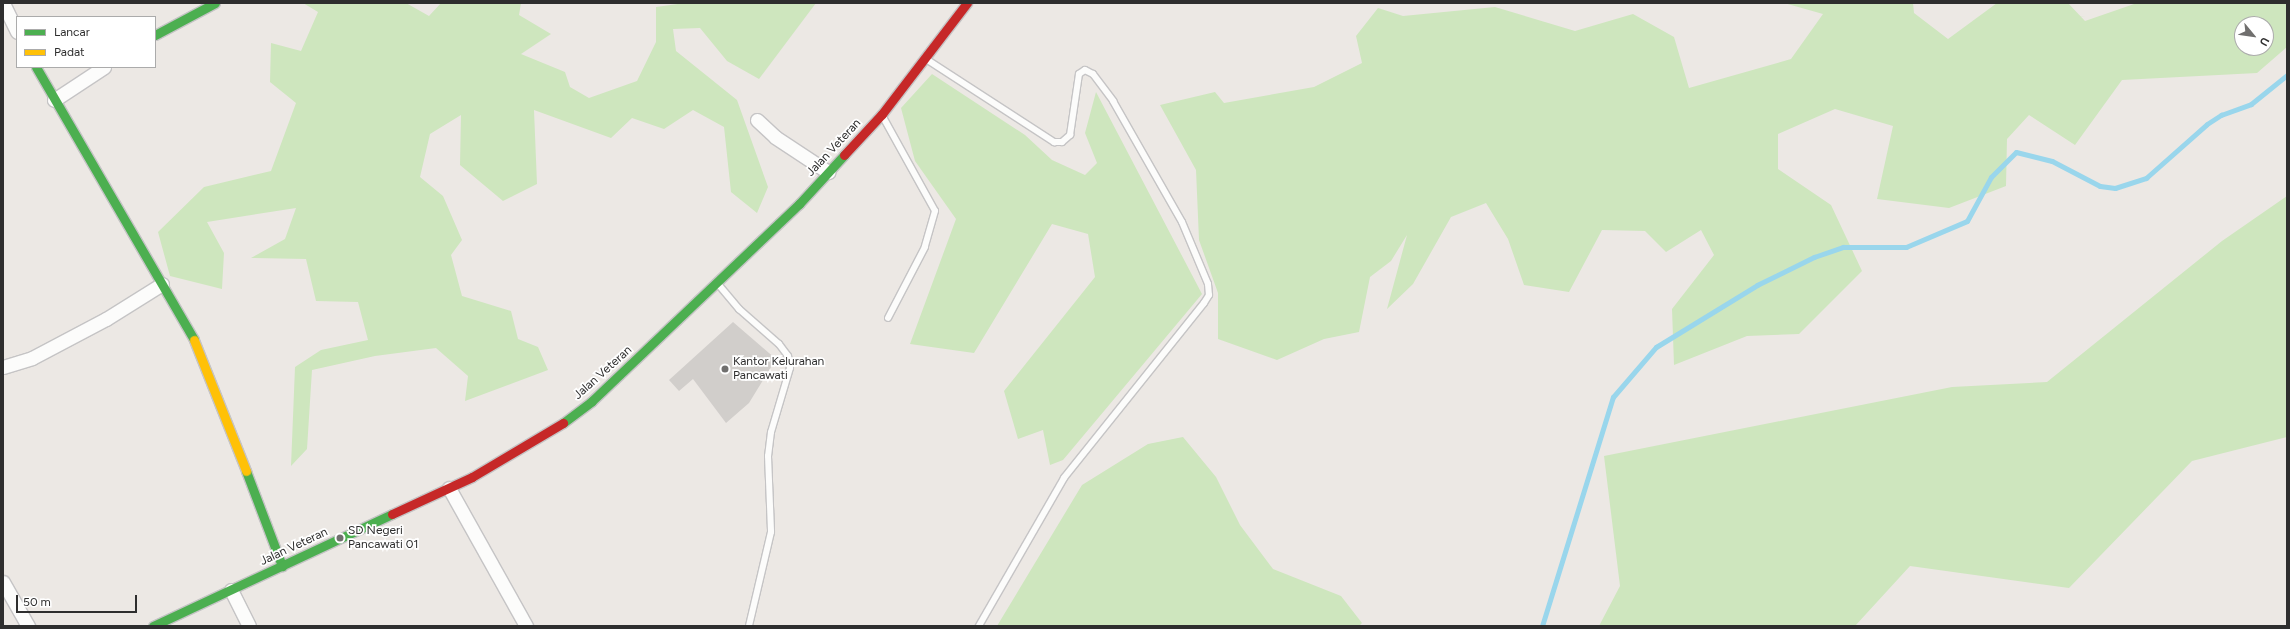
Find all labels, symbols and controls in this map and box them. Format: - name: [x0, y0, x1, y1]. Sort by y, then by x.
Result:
- legend: [16, 16, 156, 68]
- north arrow: [2234, 16, 2274, 56]
- text: Lancar: [54, 25, 90, 39]
- text: U: [2256, 35, 2272, 48]
- text: Padat: [54, 45, 85, 59]
- street label: Jalan Veteran: [804, 116, 864, 180]
- street label: Jalan Veteran: [571, 343, 635, 403]
- place label: Kantor Kelurahan Pancawati: [733, 355, 824, 383]
- marker: Kantor Kelurahan Pancawati: [720, 364, 730, 374]
- place label: SD Negeri Pancawati 01: [348, 524, 418, 552]
- street label: Jalan Veteran: [258, 525, 330, 569]
- marker: SD Negeri Pancawati 01: [335, 533, 345, 543]
- scale bar: [18, 587, 139, 613]
- text: 50 m: [23, 595, 51, 609]

